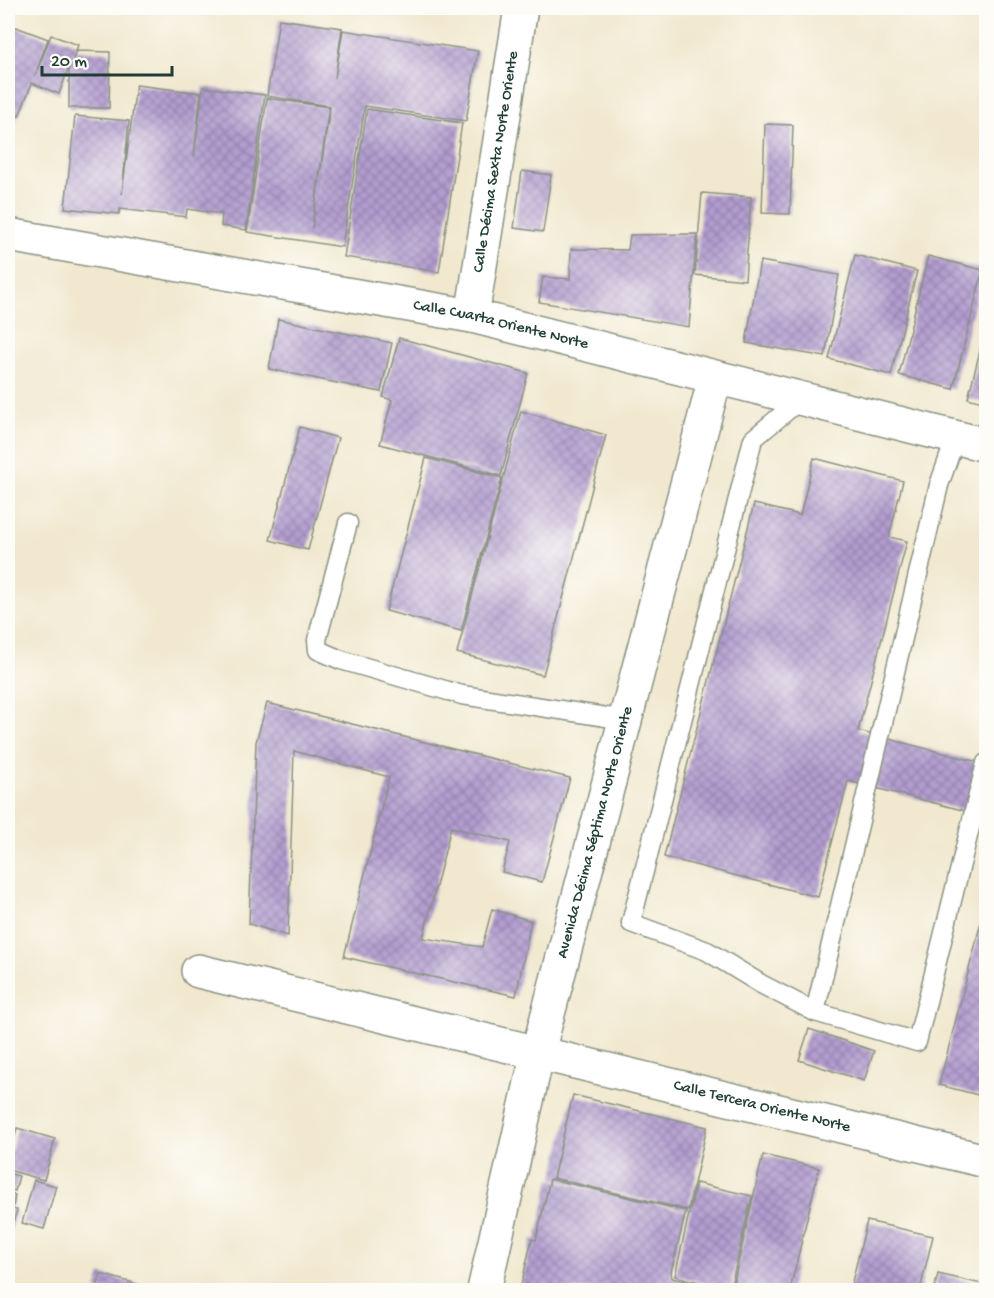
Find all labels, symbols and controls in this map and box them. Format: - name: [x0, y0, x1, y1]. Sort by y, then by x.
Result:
- scale bar: [42, 39, 172, 77]
- street label: Calle Décima Sexta Norte Oriente: [470, 49, 524, 274]
- text: 20 m: [51, 52, 87, 73]
- street label: Calle Cuarta Oriente Norte: [412, 296, 591, 354]
- street label: Avenida Décima Séptima Norte Oriente: [553, 704, 638, 960]
- street label: Calle Tercera Oriente Norte: [671, 1076, 853, 1138]

